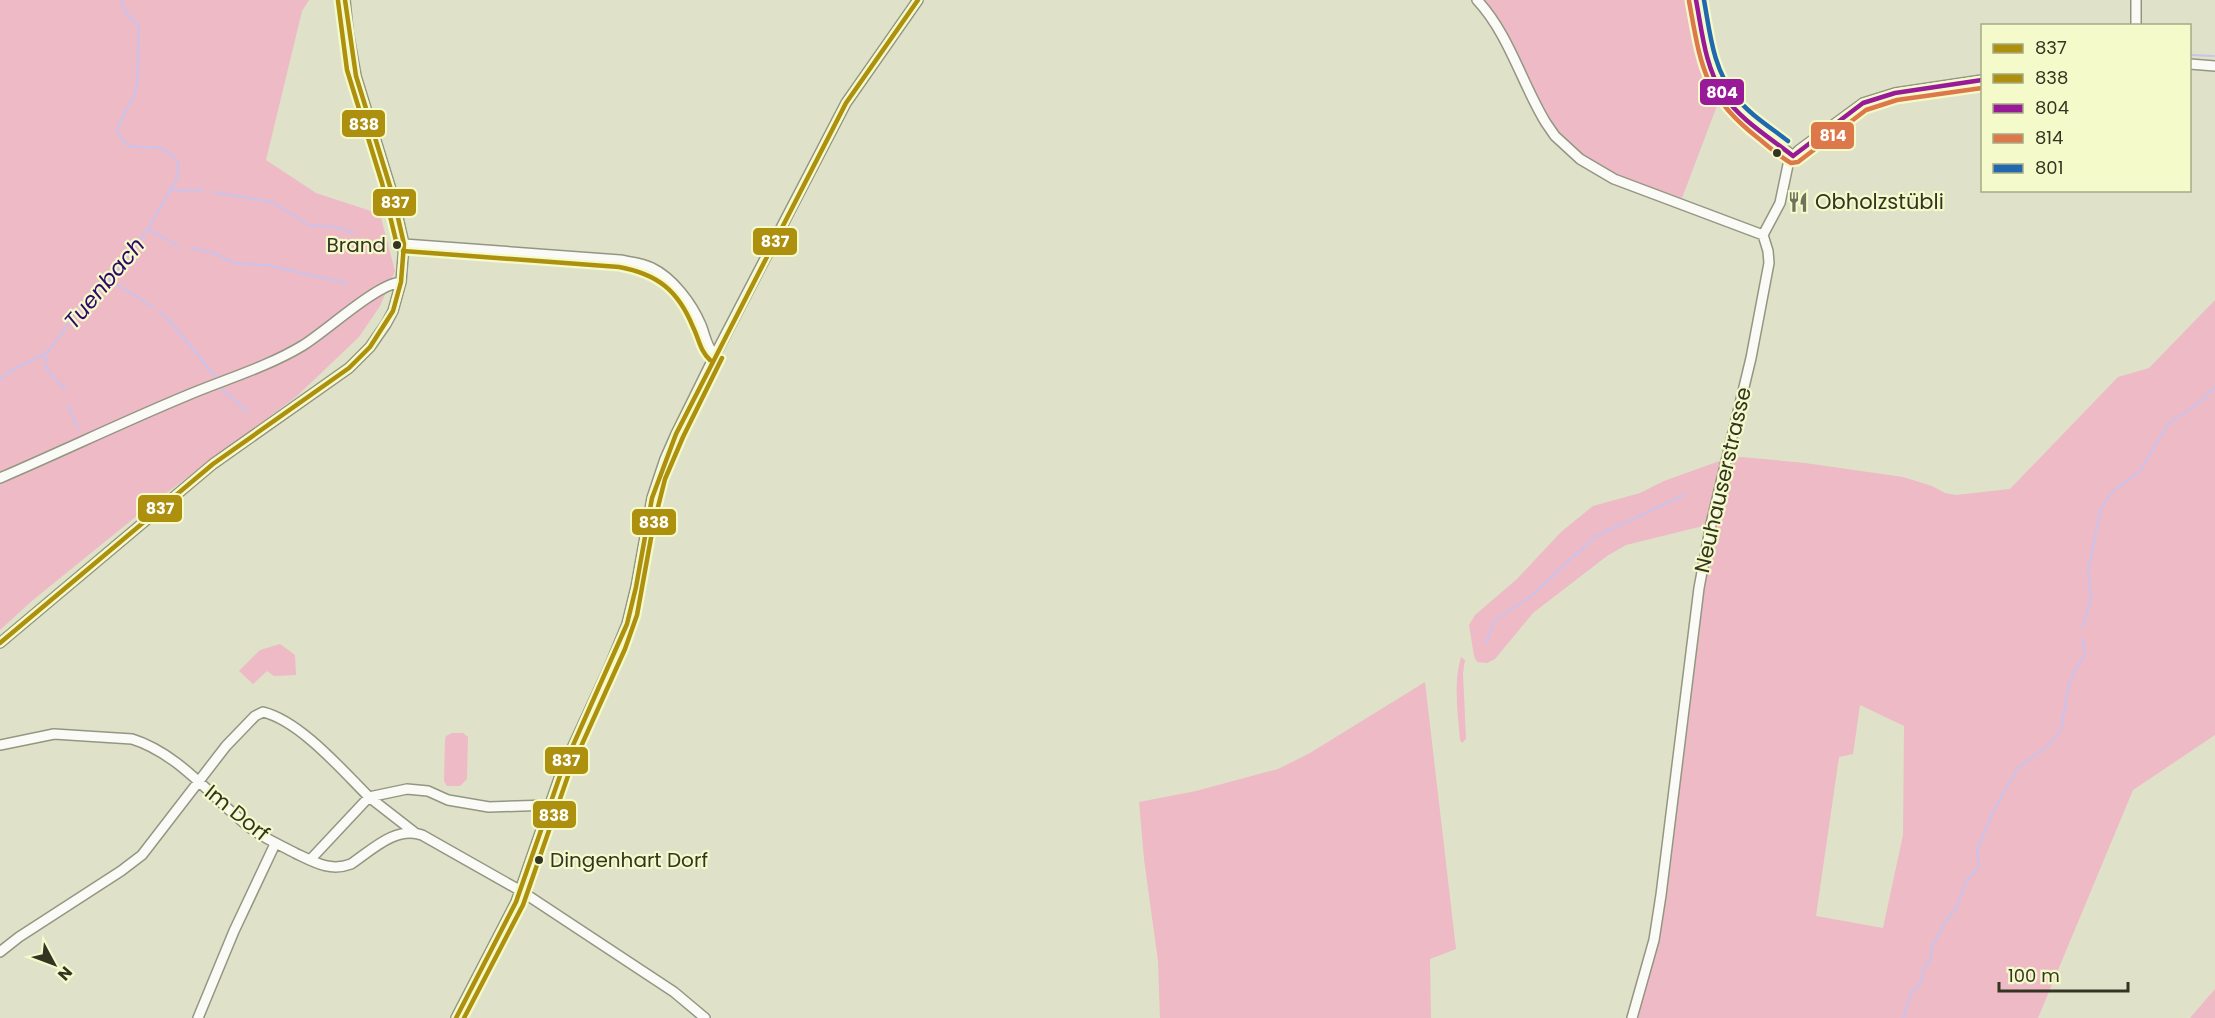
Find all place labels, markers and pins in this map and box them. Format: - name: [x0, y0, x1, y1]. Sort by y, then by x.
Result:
- unlabelled marker: [1771, 147, 1783, 159]
- place label: Obholzstübli: [1815, 187, 1944, 216]
- restaurant icon: Obholzstübli: [1786, 190, 1810, 214]
- place label: Brand: [326, 231, 386, 259]
- marker: Brand: [391, 239, 403, 251]
- place label: Dingenhart Dorf: [550, 846, 708, 874]
- marker: Dingenhart Dorf: [533, 854, 545, 866]

